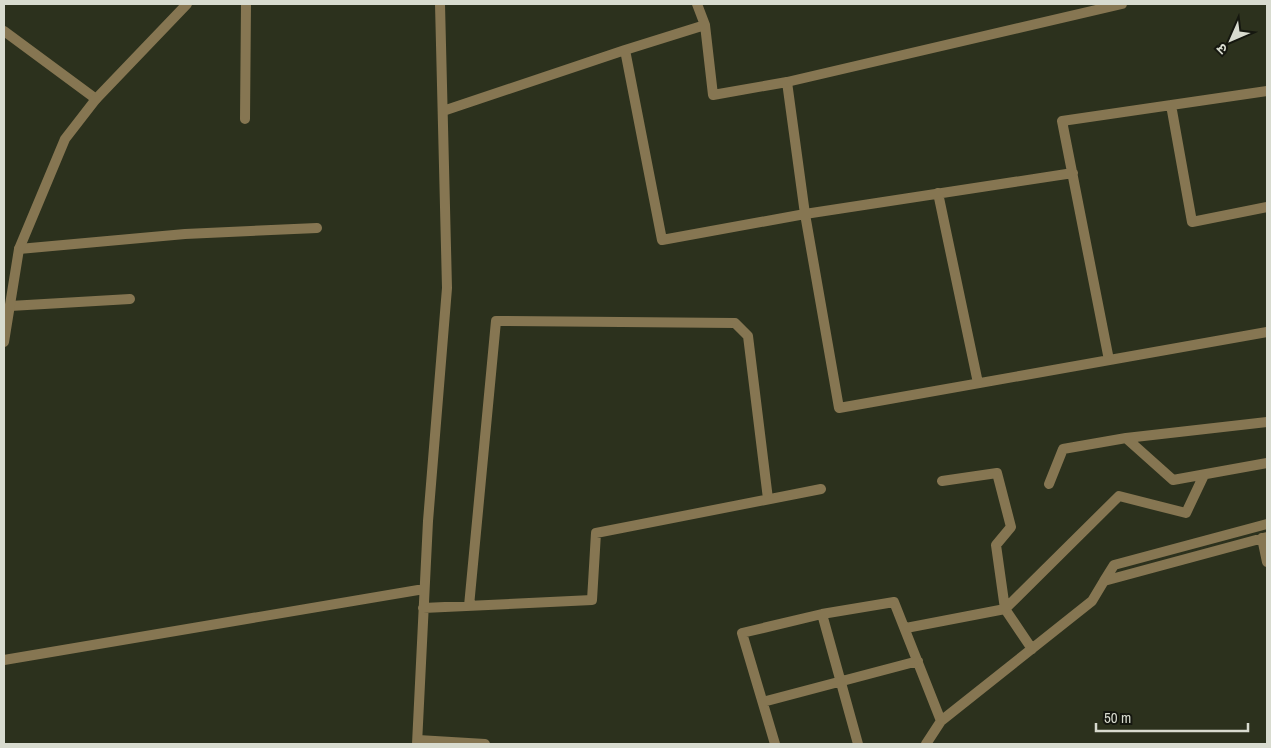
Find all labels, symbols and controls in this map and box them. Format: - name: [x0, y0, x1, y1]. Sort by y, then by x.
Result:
- north arrow: [1206, 15, 1256, 65]
- text: उ: [1212, 39, 1231, 58]
- scale bar: [1096, 700, 1248, 732]
- text: 50 m: [1104, 707, 1131, 728]

